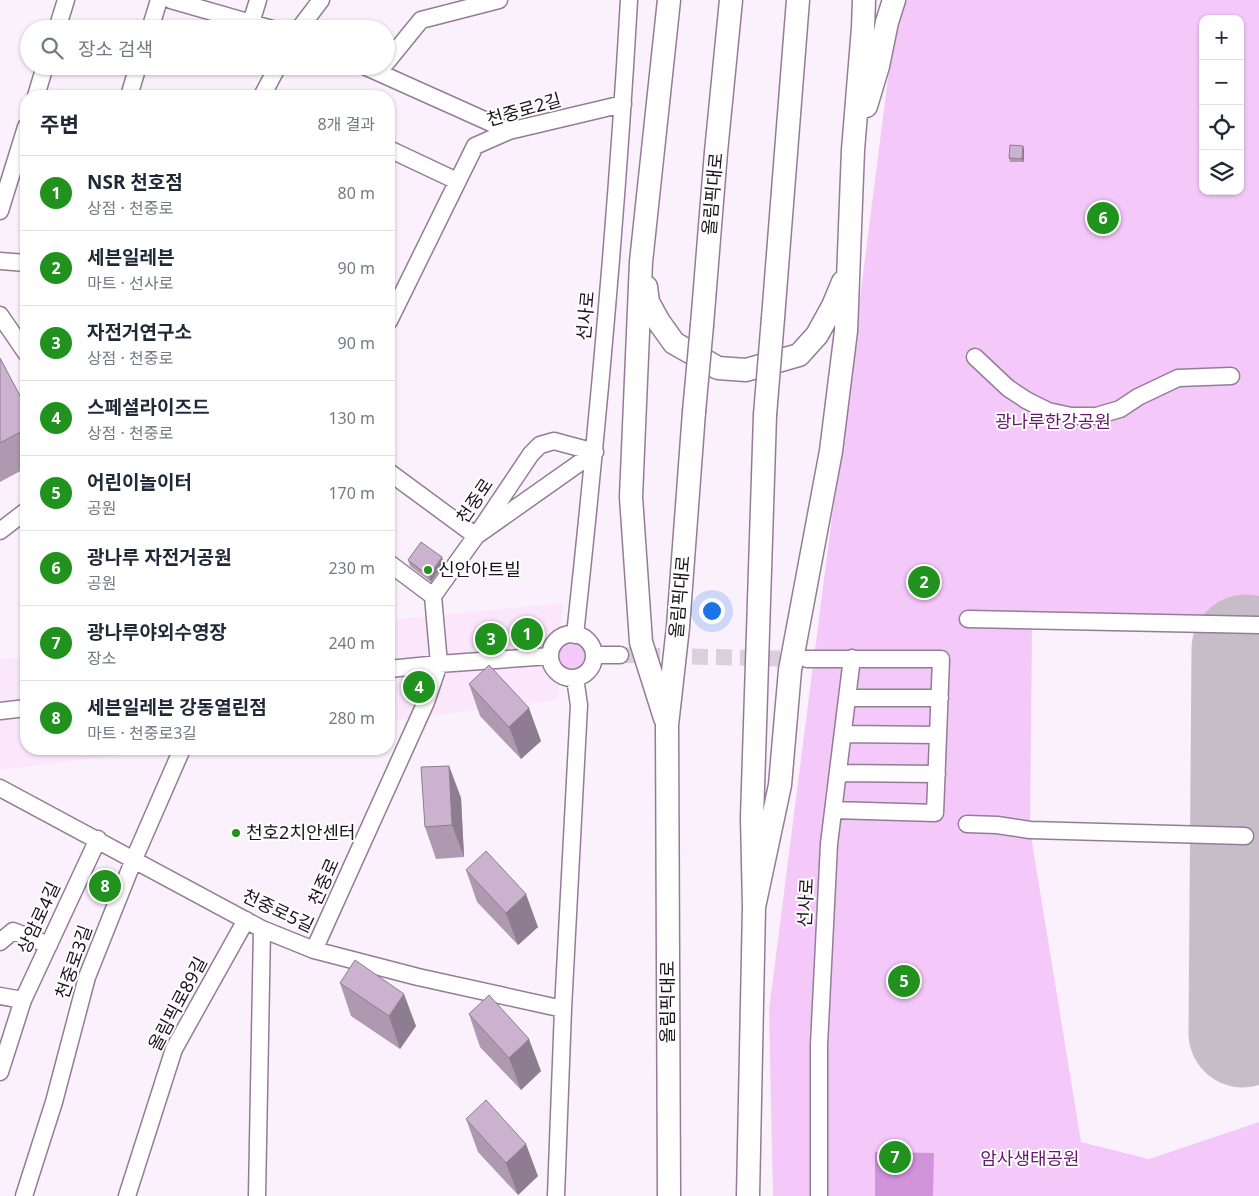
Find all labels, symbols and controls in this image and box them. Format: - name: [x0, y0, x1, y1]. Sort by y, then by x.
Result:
- map controls: [1199, 15, 1244, 195]
- button: +: [1199, 15, 1244, 60]
- search box: [20, 20, 395, 75]
- icon: search: [38, 34, 66, 62]
- text: 장소 검색: [78, 36, 153, 62]
- button: −: [1199, 60, 1244, 105]
- street label: 천중로2길: [484, 87, 564, 131]
- button: locate: [1199, 105, 1244, 150]
- text: 주변: [40, 110, 79, 138]
- text: 8개 결과: [318, 113, 375, 135]
- button: layers: [1199, 150, 1244, 195]
- street label: 올림픽대로: [696, 152, 728, 236]
- text: NSR 천호점: [87, 169, 183, 195]
- text: 1: [51, 182, 61, 204]
- text: 80 m: [338, 182, 375, 204]
- text: 상점 · 천중로: [87, 197, 173, 219]
- pin: 6: [1087, 199, 1119, 237]
- text: 세븐일레븐: [87, 244, 174, 270]
- text: 2: [51, 257, 61, 279]
- text: 90 m: [338, 257, 375, 279]
- text: 마트 · 선사로: [87, 272, 173, 294]
- street label: 선사로: [571, 290, 599, 342]
- text: 자전거연구소: [87, 319, 192, 345]
- text: 3: [51, 332, 61, 354]
- text: 90 m: [338, 332, 375, 354]
- text: 상점 · 천중로: [87, 347, 173, 369]
- text: 스페셜라이즈드: [87, 394, 209, 420]
- text: 4: [51, 407, 61, 429]
- text: 130 m: [328, 407, 375, 429]
- park label: 광나루한강공원: [995, 409, 1111, 433]
- text: 상점 · 천중로: [87, 422, 173, 444]
- text: 어린이놀이터: [87, 469, 192, 495]
- street label: 천중로: [450, 473, 498, 528]
- text: 5: [51, 482, 61, 504]
- text: 170 m: [328, 482, 375, 504]
- text: 공원: [87, 497, 116, 519]
- text: 광나루 자전거공원: [87, 544, 232, 570]
- street label: 올림픽대로: [663, 555, 695, 639]
- text: 6: [51, 557, 61, 579]
- text: 230 m: [328, 557, 375, 579]
- place label: 신안아트빌: [438, 557, 521, 581]
- pin: 2: [908, 563, 940, 601]
- marker: 신안아트빌: [422, 564, 434, 576]
- text: 공원: [87, 572, 116, 594]
- your location: [699, 598, 725, 624]
- pin: 1: [511, 615, 543, 653]
- text: 광나루야외수영장: [87, 619, 227, 645]
- pin: 3: [475, 620, 507, 658]
- text: 7: [51, 632, 61, 654]
- text: 240 m: [328, 632, 375, 654]
- text: 장소: [87, 647, 116, 669]
- pin: 4: [403, 668, 435, 706]
- text: 세븐일레븐 강동열린점: [87, 694, 267, 720]
- text: 8: [51, 707, 61, 729]
- text: 280 m: [328, 707, 375, 729]
- text: 마트 · 천중로3길: [87, 722, 197, 744]
- place label: 천호2치안센터: [246, 820, 356, 844]
- marker: 천호2치안센터: [230, 827, 242, 839]
- street label: 천중로: [302, 854, 344, 909]
- pin: 8: [89, 867, 121, 905]
- street label: 상암로4길: [11, 878, 65, 957]
- street label: 선사로: [792, 878, 818, 928]
- street label: 천중로5길: [239, 883, 318, 937]
- street label: 천중로3길: [49, 922, 97, 1002]
- street label: 올림픽로89길: [142, 952, 212, 1055]
- street label: 올림픽대로: [655, 961, 679, 1043]
- pin: 5: [888, 962, 920, 1000]
- pin: 7: [879, 1138, 911, 1176]
- park label: 암사생태공원: [980, 1146, 1080, 1170]

